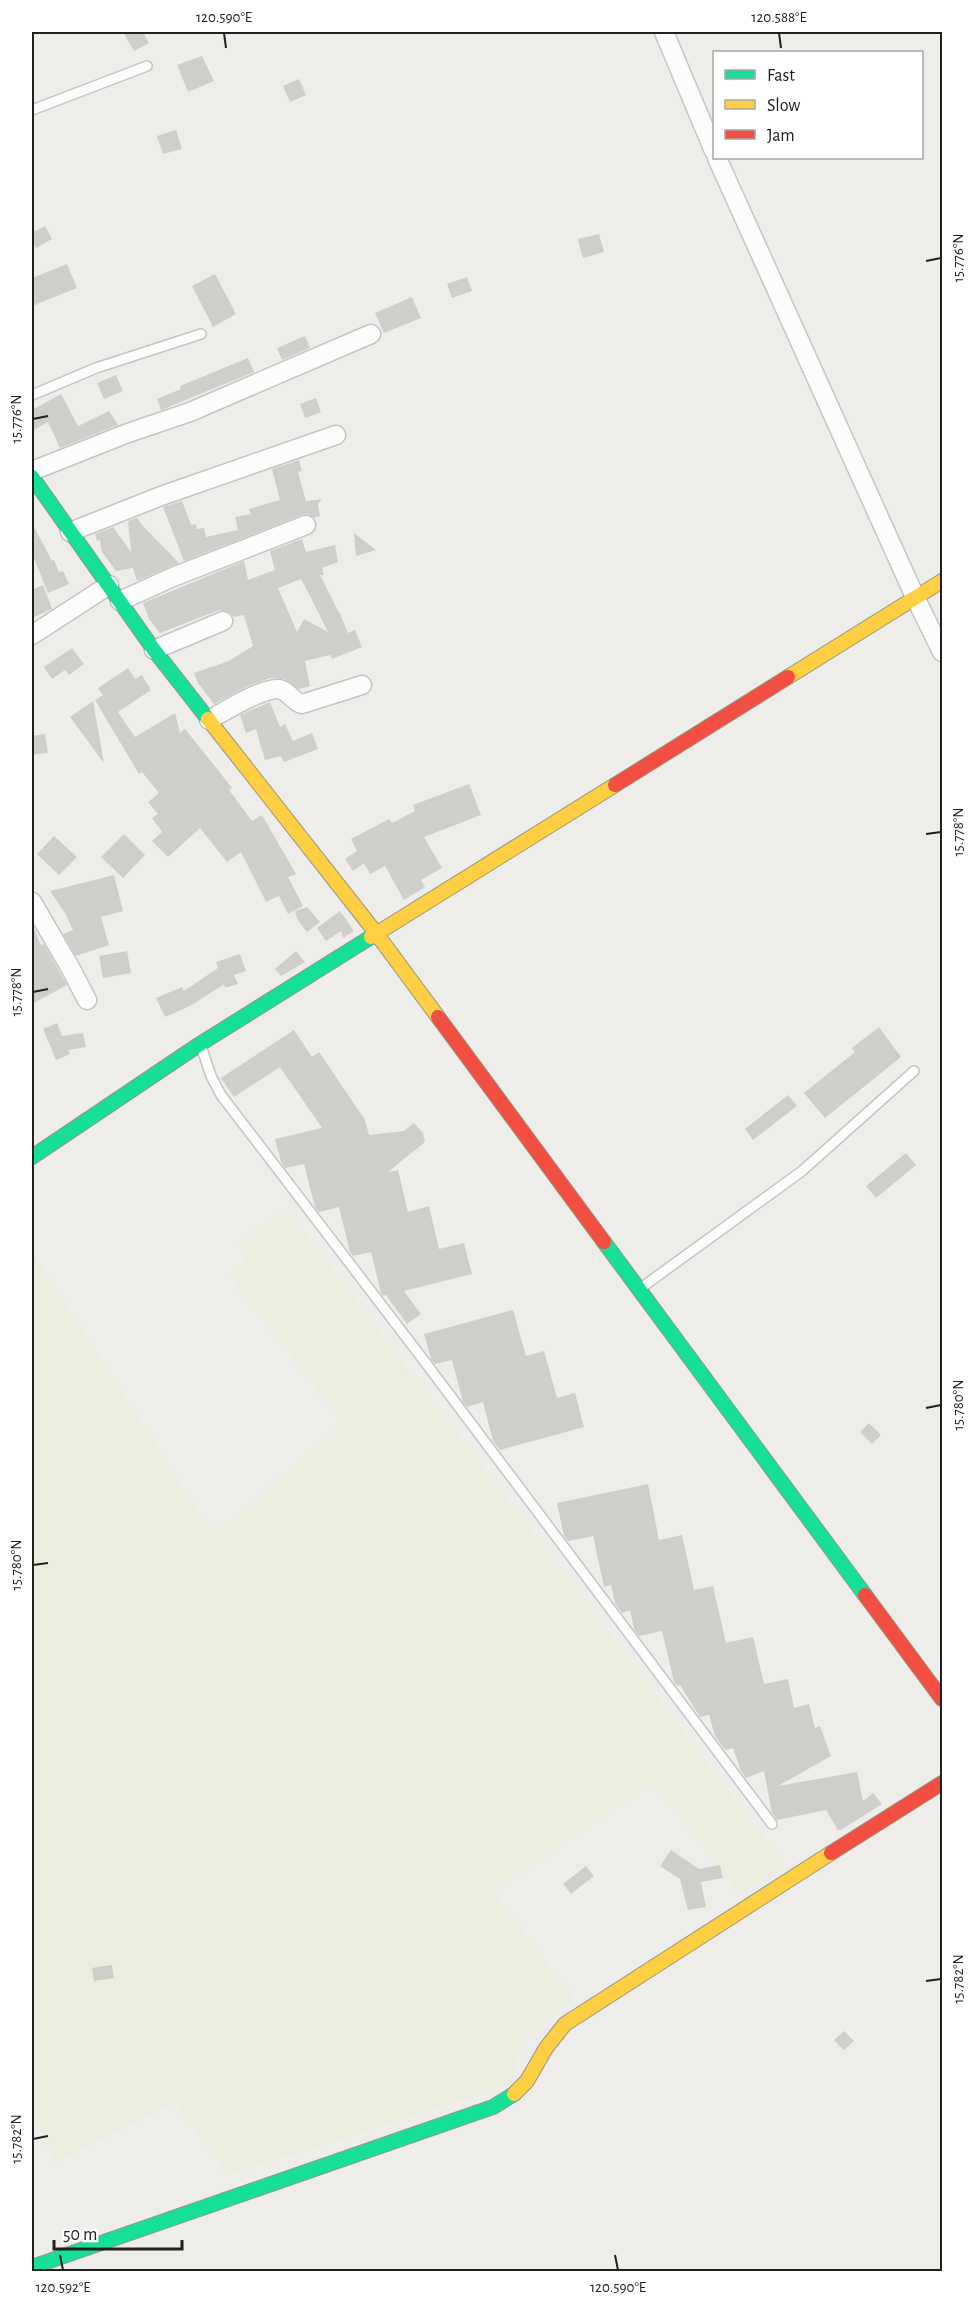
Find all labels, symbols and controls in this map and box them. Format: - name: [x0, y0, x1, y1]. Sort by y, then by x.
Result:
- text: 120.590°E: [196, 10, 252, 25]
- text: 120.588°E: [751, 10, 807, 25]
- legend: [713, 51, 923, 159]
- text: Fast: [767, 67, 795, 85]
- text: Slow: [767, 97, 800, 115]
- text: Jam: [767, 127, 795, 145]
- text: 15.776°N: [951, 233, 966, 283]
- text: 15.776°N: [9, 394, 24, 444]
- text: 15.778°N: [951, 807, 966, 857]
- text: 15.778°N: [9, 967, 24, 1017]
- text: 15.780°N: [951, 1380, 966, 1430]
- text: 15.780°N: [9, 1540, 24, 1590]
- text: 15.782°N: [951, 1954, 966, 2004]
- text: 15.782°N: [9, 2114, 24, 2164]
- scale bar: [54, 2213, 182, 2251]
- text: 50 m: [63, 2226, 97, 2244]
- text: 120.592°E: [35, 2280, 91, 2295]
- text: 120.590°E: [590, 2280, 646, 2295]

